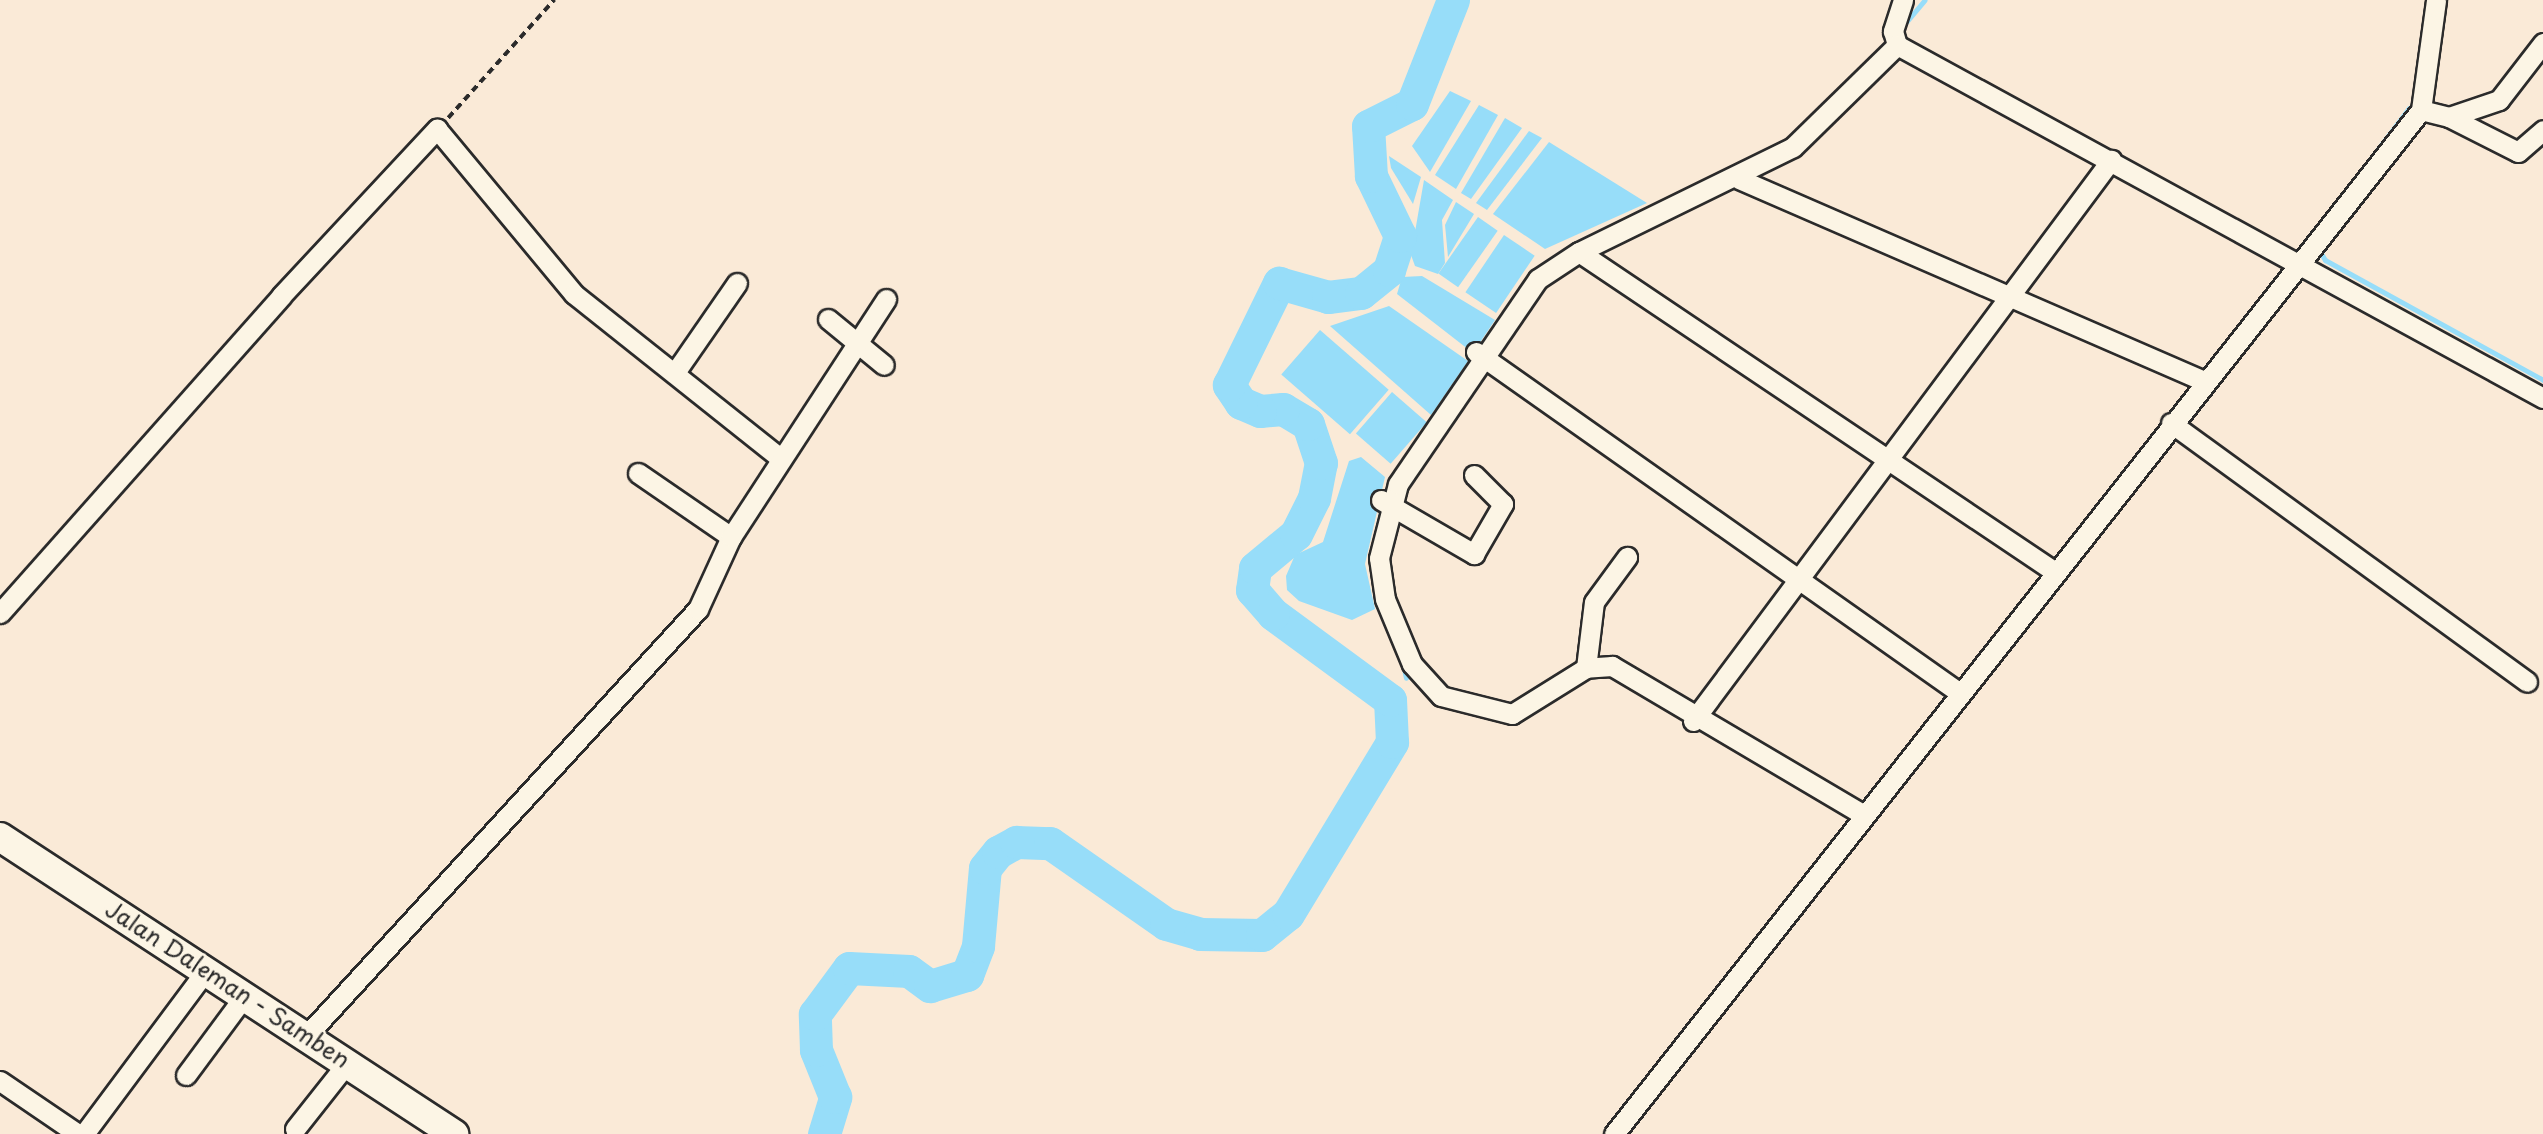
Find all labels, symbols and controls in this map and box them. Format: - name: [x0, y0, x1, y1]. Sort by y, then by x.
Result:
- street label: Jalan Daleman - Samben: [100, 894, 356, 1074]

